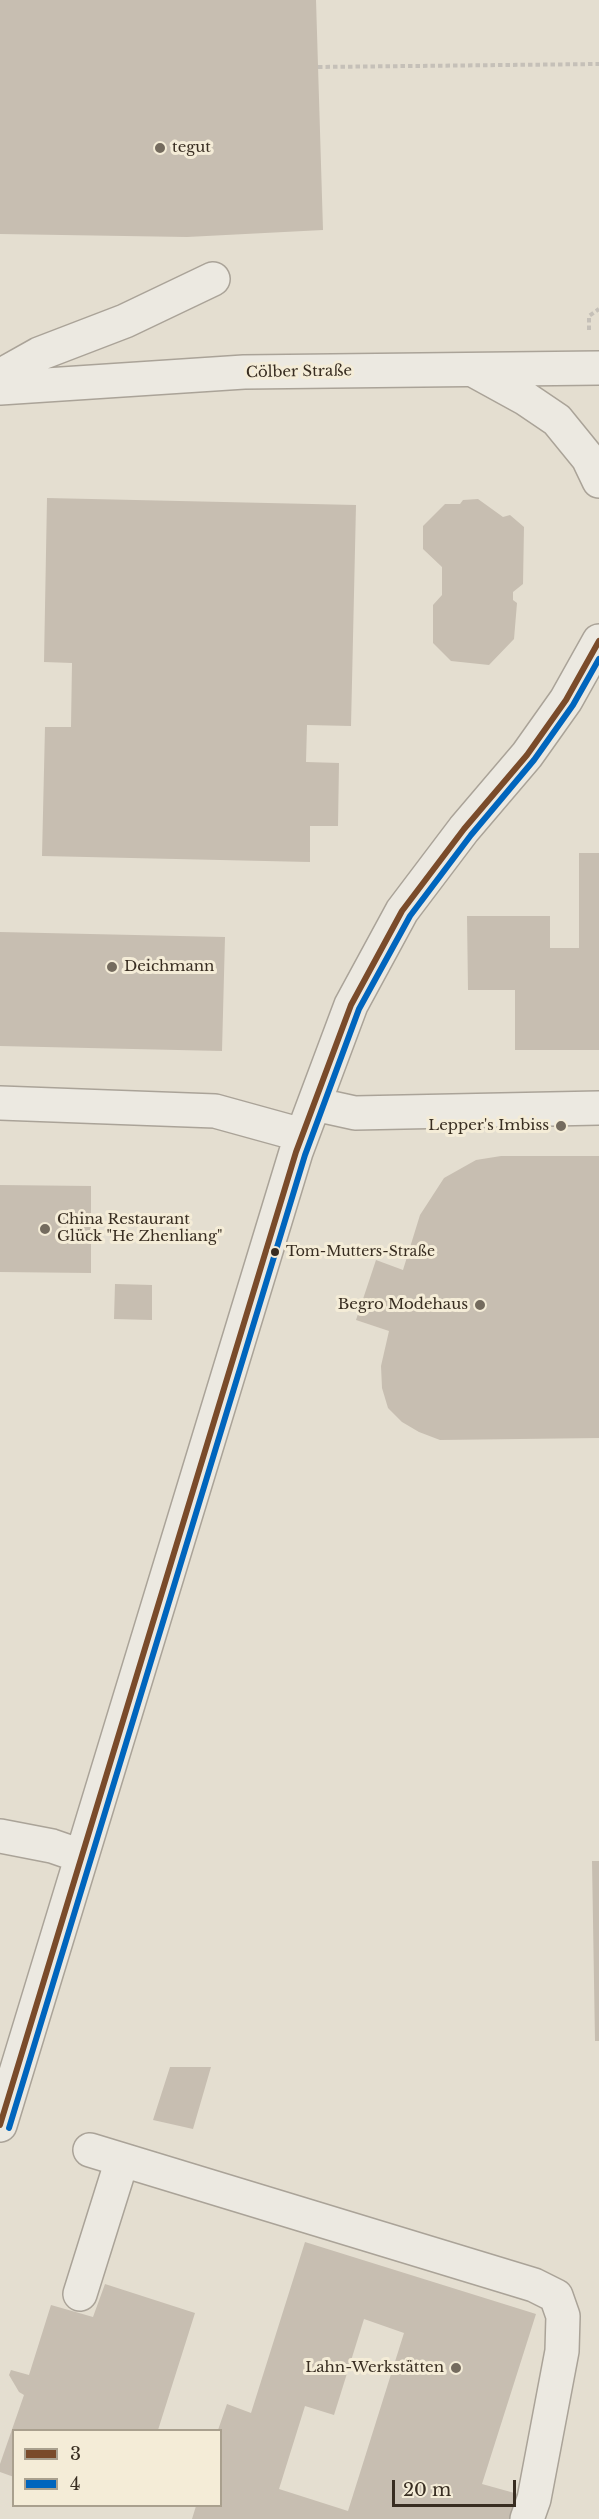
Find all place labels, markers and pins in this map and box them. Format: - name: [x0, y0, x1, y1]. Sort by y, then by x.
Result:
- place label: tegut: [172, 139, 211, 157]
- marker: tegut: [153, 141, 167, 155]
- place label: Deichmann: [124, 958, 214, 976]
- marker: Deichmann: [105, 960, 119, 974]
- place label: Lepper's Imbiss: [428, 1117, 549, 1135]
- marker: Lepper's Imbiss: [554, 1119, 568, 1133]
- place label: China Restaurant Glück "He Zhenliang": [57, 1211, 222, 1246]
- marker: China Restaurant Glück "He Zhenliang": [38, 1222, 52, 1236]
- place label: Tom-Mutters-Straße: [286, 1244, 435, 1260]
- marker: Tom-Mutters-Straße: [269, 1246, 281, 1258]
- place label: Begro Modehaus: [338, 1296, 468, 1314]
- marker: Begro Modehaus: [473, 1298, 487, 1312]
- place label: Lahn-Werkstätten: [305, 2359, 444, 2377]
- marker: Lahn-Werkstätten: [449, 2361, 463, 2375]

